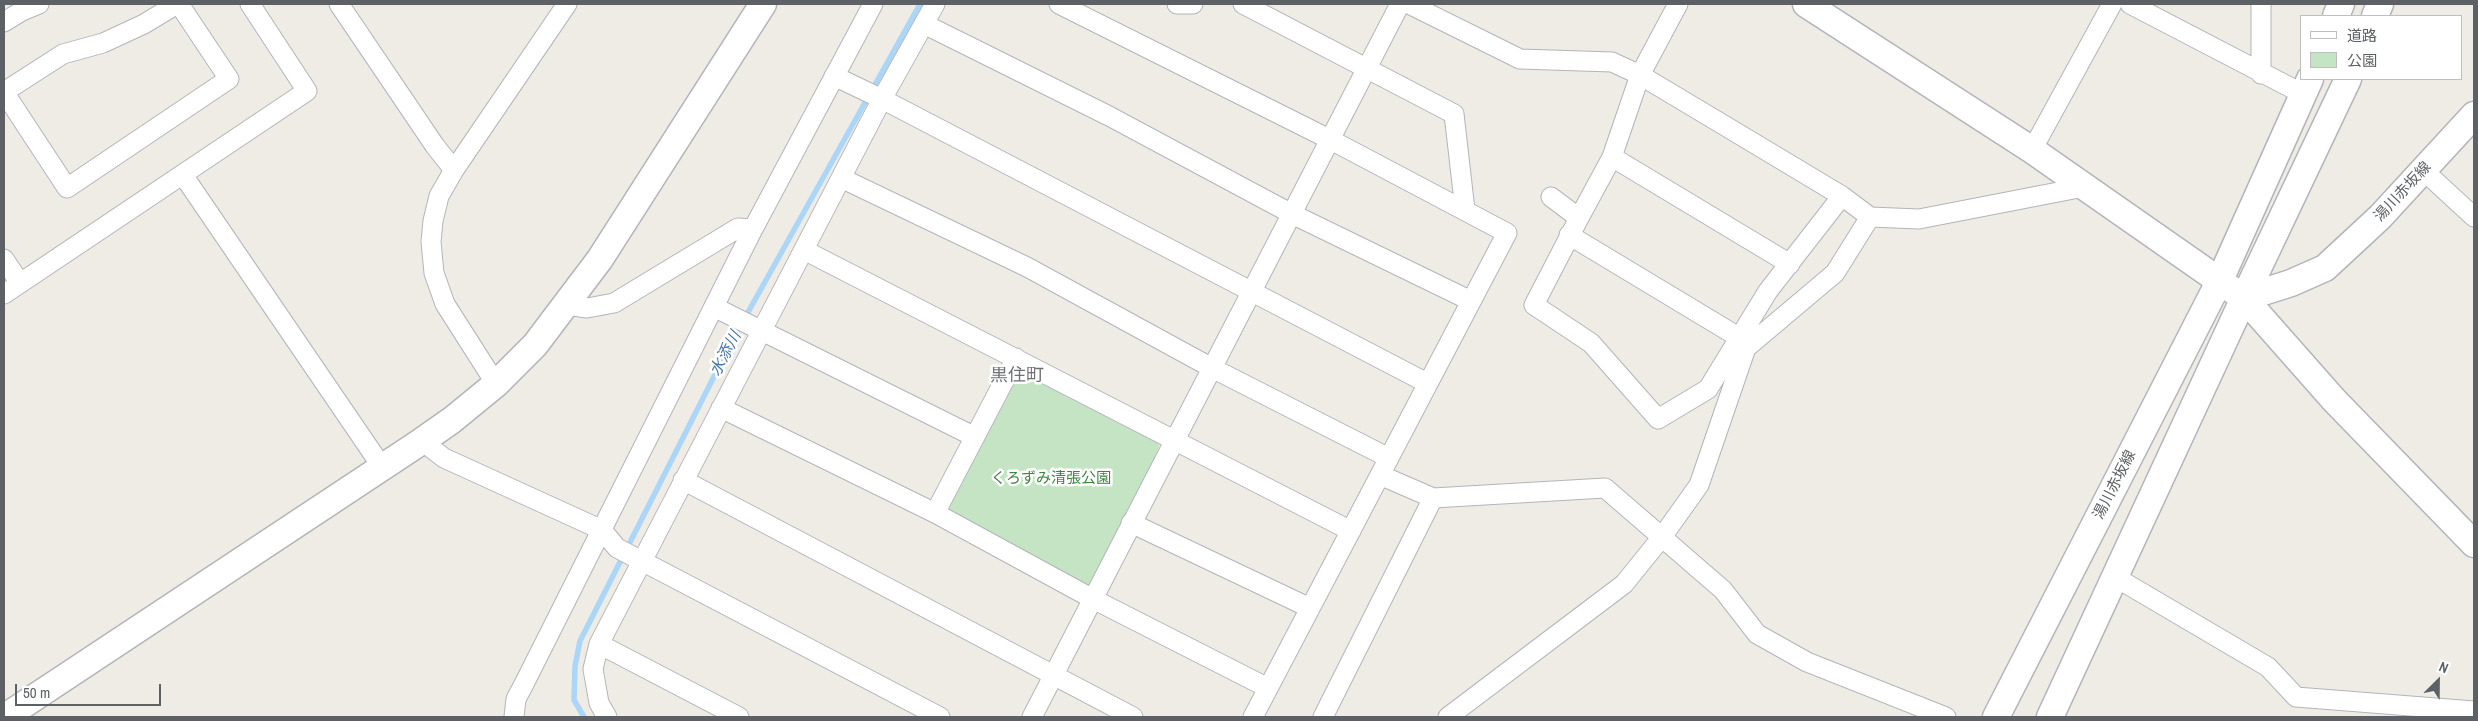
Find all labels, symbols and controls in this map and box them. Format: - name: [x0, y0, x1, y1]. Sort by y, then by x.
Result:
- legend: [2300, 15, 2463, 80]
- text: 道路: [2347, 25, 2377, 46]
- text: 公園: [2347, 50, 2377, 71]
- street label: 湯川赤坂線: [2371, 158, 2435, 226]
- water label: 水添川: [706, 328, 746, 380]
- district label: 黒住町: [990, 365, 1044, 387]
- street label: 湯川赤坂線: [2090, 448, 2140, 522]
- park label: くろずみ清張公園: [991, 470, 1111, 488]
- north arrow: [2413, 656, 2463, 706]
- text: N: [2437, 657, 2451, 677]
- scale bar: [18, 674, 164, 706]
- text: 50 m: [23, 682, 50, 703]

